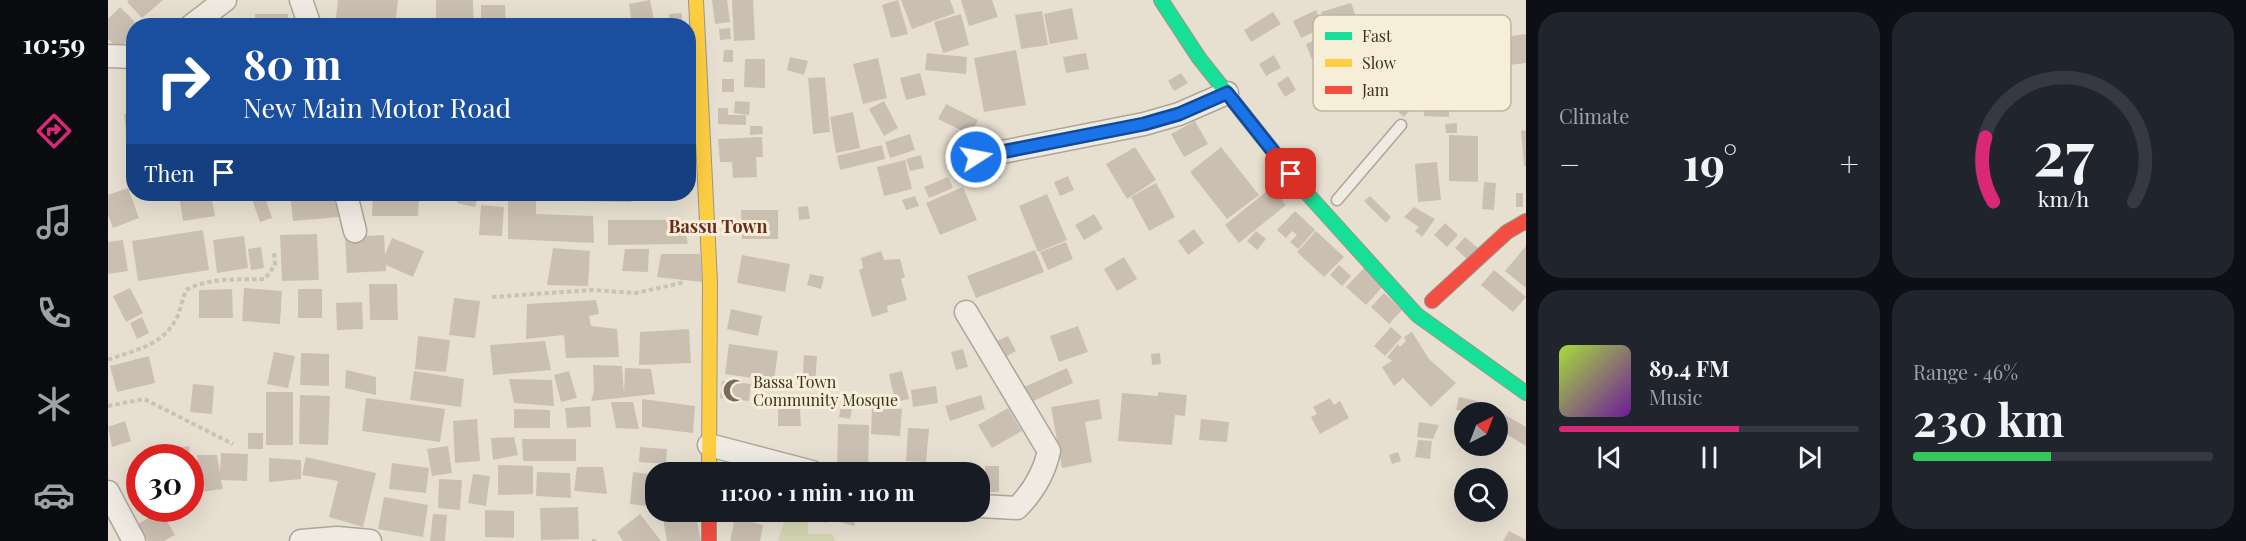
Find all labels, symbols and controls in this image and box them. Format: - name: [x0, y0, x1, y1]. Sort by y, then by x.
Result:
- legend: [1313, 15, 1511, 111]
- text: 10:59: [23, 25, 85, 61]
- text: Fast: [1362, 25, 1392, 46]
- text: 80 m: [243, 35, 341, 91]
- icon: right: [144, 42, 222, 120]
- text: Slow: [1362, 52, 1397, 73]
- text: Jam: [1361, 79, 1389, 100]
- text: New Main Motor Road: [243, 89, 511, 125]
- text: Climate: [1559, 102, 1629, 129]
- text: 27: [2032, 108, 2094, 192]
- icon: directions: [33, 110, 75, 152]
- position arrow: [944, 125, 1008, 189]
- text: 19°: [1683, 132, 1737, 192]
- text: −: [1559, 141, 1580, 185]
- text: +: [1840, 141, 1859, 185]
- pin: [1265, 148, 1316, 199]
- icon: arrive: [207, 156, 240, 189]
- icon: arrive: [1274, 157, 1307, 190]
- text: Then: [144, 158, 195, 188]
- text: km/h: [2037, 184, 2089, 212]
- icon: music: [33, 201, 75, 243]
- district label: Bassu Town: [668, 214, 768, 238]
- icon: phone: [33, 292, 75, 334]
- text: 89.4 FM: [1649, 353, 1729, 383]
- text: Range · 46%: [1913, 358, 2018, 385]
- place label: Bassa Town Community Mosque: [753, 371, 898, 410]
- mosque icon: Bassa Town Community Mosque: [722, 378, 748, 404]
- icon: climate: [33, 383, 75, 425]
- text: Music: [1649, 383, 1702, 410]
- text: 230 km: [1913, 388, 2065, 448]
- north arrow: [1454, 402, 1508, 456]
- map controls: [1454, 402, 1508, 522]
- icon: previous: [1593, 441, 1626, 474]
- icon: pause: [1693, 441, 1726, 474]
- icon: next: [1793, 441, 1826, 474]
- speed limit sign: 30: [126, 444, 204, 522]
- button: search: [1454, 468, 1508, 522]
- icon: car: [33, 474, 75, 516]
- text: 11:00 · 1 min · 110 m: [720, 477, 915, 507]

